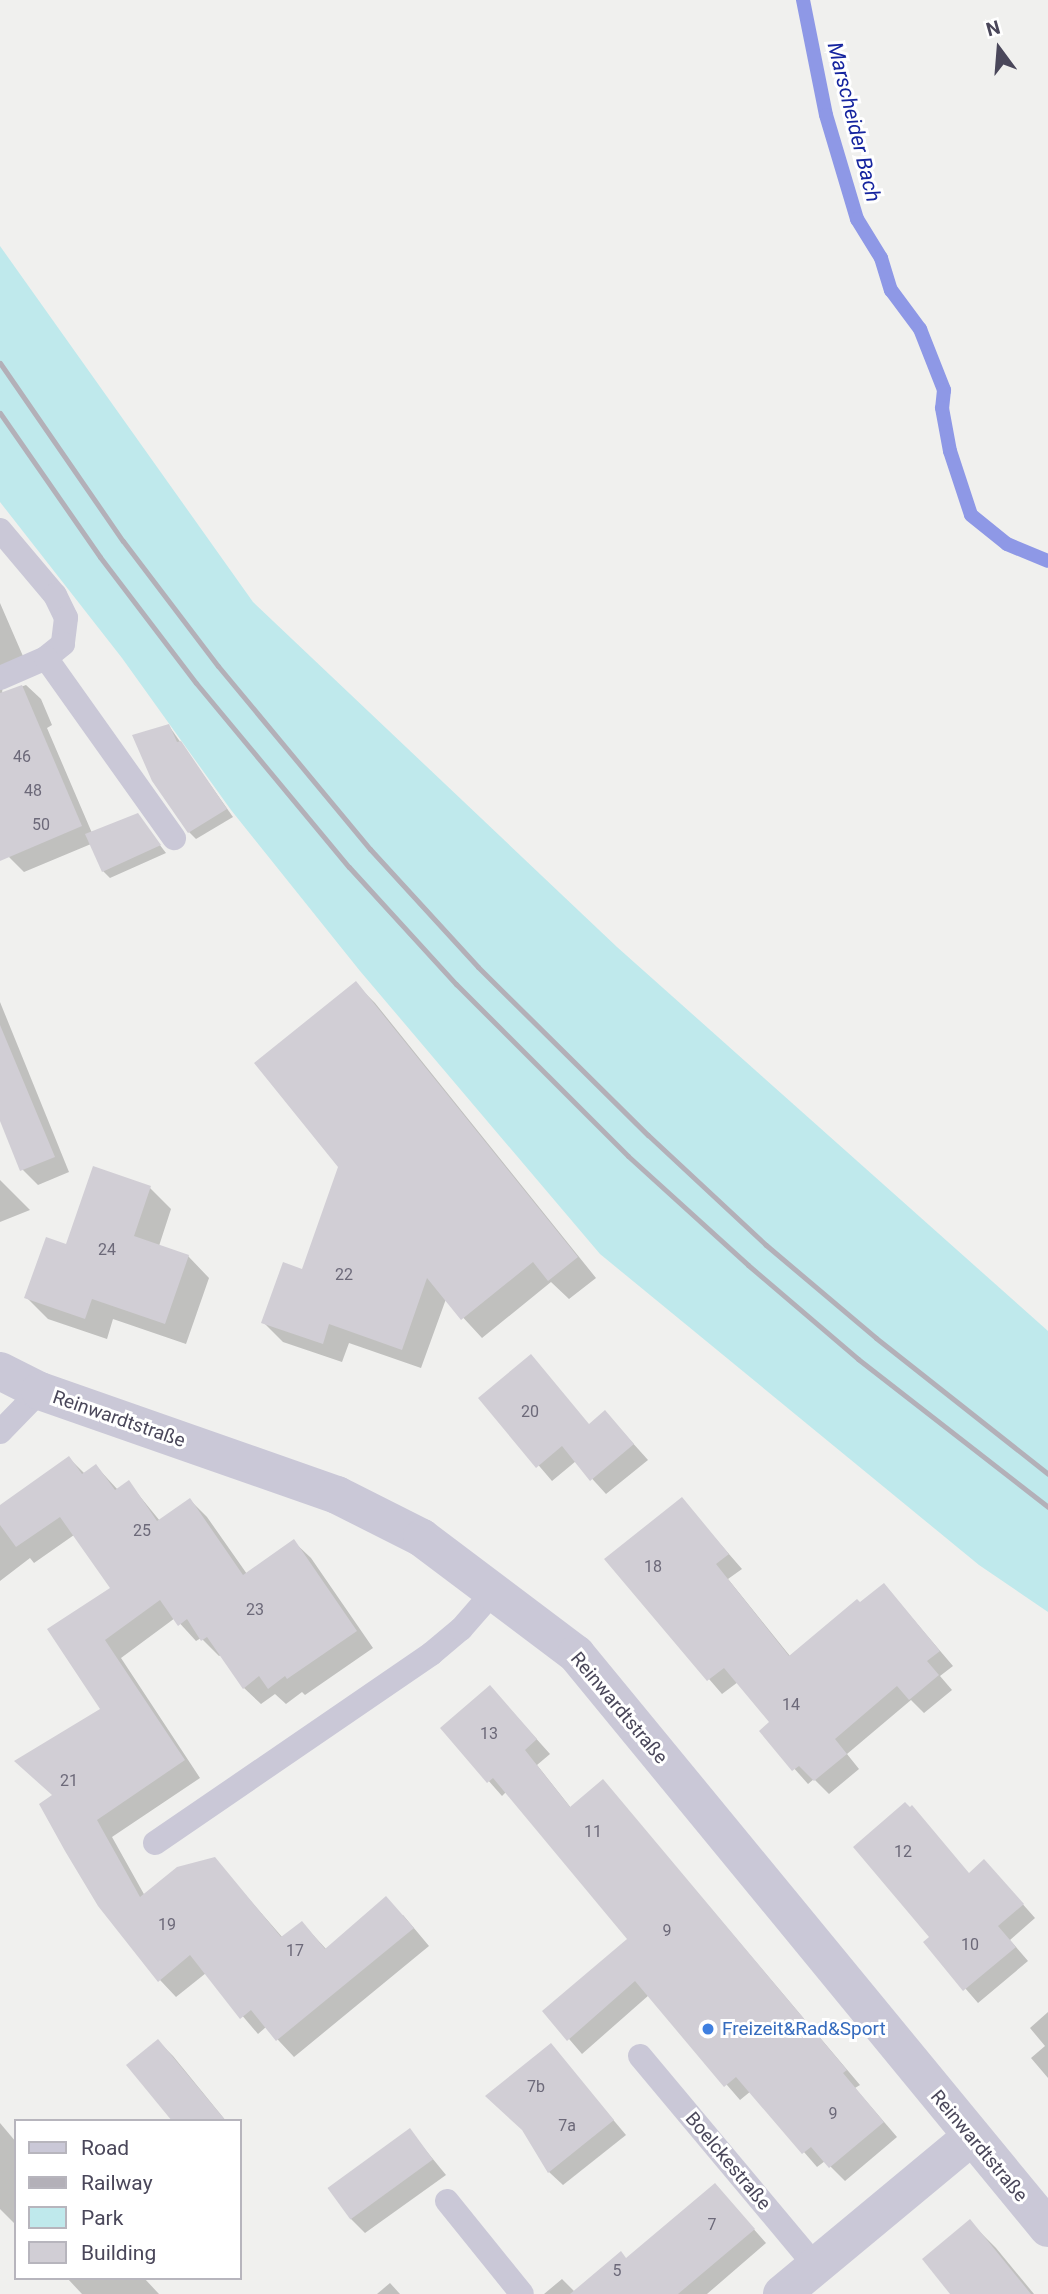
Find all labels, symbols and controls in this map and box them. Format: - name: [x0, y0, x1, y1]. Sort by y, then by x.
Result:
- north arrow: [964, 14, 1034, 84]
- text: N: [983, 15, 1003, 41]
- water label: Marscheider Bach: [822, 39, 886, 205]
- house number: 46: [13, 747, 31, 767]
- house number: 48: [24, 781, 42, 801]
- house number: 50: [32, 815, 50, 835]
- house number: 24: [98, 1240, 116, 1260]
- house number: 22: [335, 1265, 353, 1285]
- street label: Reinwardtstraße: [50, 1386, 188, 1452]
- house number: 20: [521, 1402, 539, 1422]
- house number: 25: [133, 1521, 151, 1541]
- house number: 18: [644, 1557, 662, 1577]
- house number: 23: [246, 1600, 264, 1620]
- street label: Reinwardtstraße: [566, 1648, 672, 1768]
- house number: 14: [782, 1695, 800, 1715]
- house number: 13: [480, 1724, 498, 1744]
- house number: 21: [60, 1771, 78, 1791]
- house number: 11: [584, 1822, 602, 1842]
- house number: 12: [894, 1842, 912, 1862]
- house number: 19: [158, 1915, 176, 1935]
- house number: 9: [663, 1921, 671, 1941]
- house number: 10: [961, 1935, 979, 1955]
- house number: 17: [286, 1941, 304, 1961]
- place label: Freizeit&Rad&Sport: [722, 2018, 886, 2040]
- marker: Freizeit&Rad&Sport: [700, 2021, 716, 2037]
- house number: 7b: [527, 2077, 545, 2097]
- street label: Reinwardtstraße: [926, 2086, 1032, 2206]
- house number: 9: [829, 2104, 837, 2124]
- street label: Boelckestraße: [680, 2107, 776, 2215]
- house number: 7a: [558, 2116, 576, 2136]
- legend: [14, 2119, 242, 2280]
- text: Road: [81, 2136, 129, 2160]
- text: Railway: [81, 2171, 153, 2195]
- text: Park: [81, 2206, 123, 2230]
- house number: 7: [708, 2215, 716, 2235]
- text: Building: [81, 2241, 156, 2265]
- house number: 5: [613, 2261, 621, 2281]

